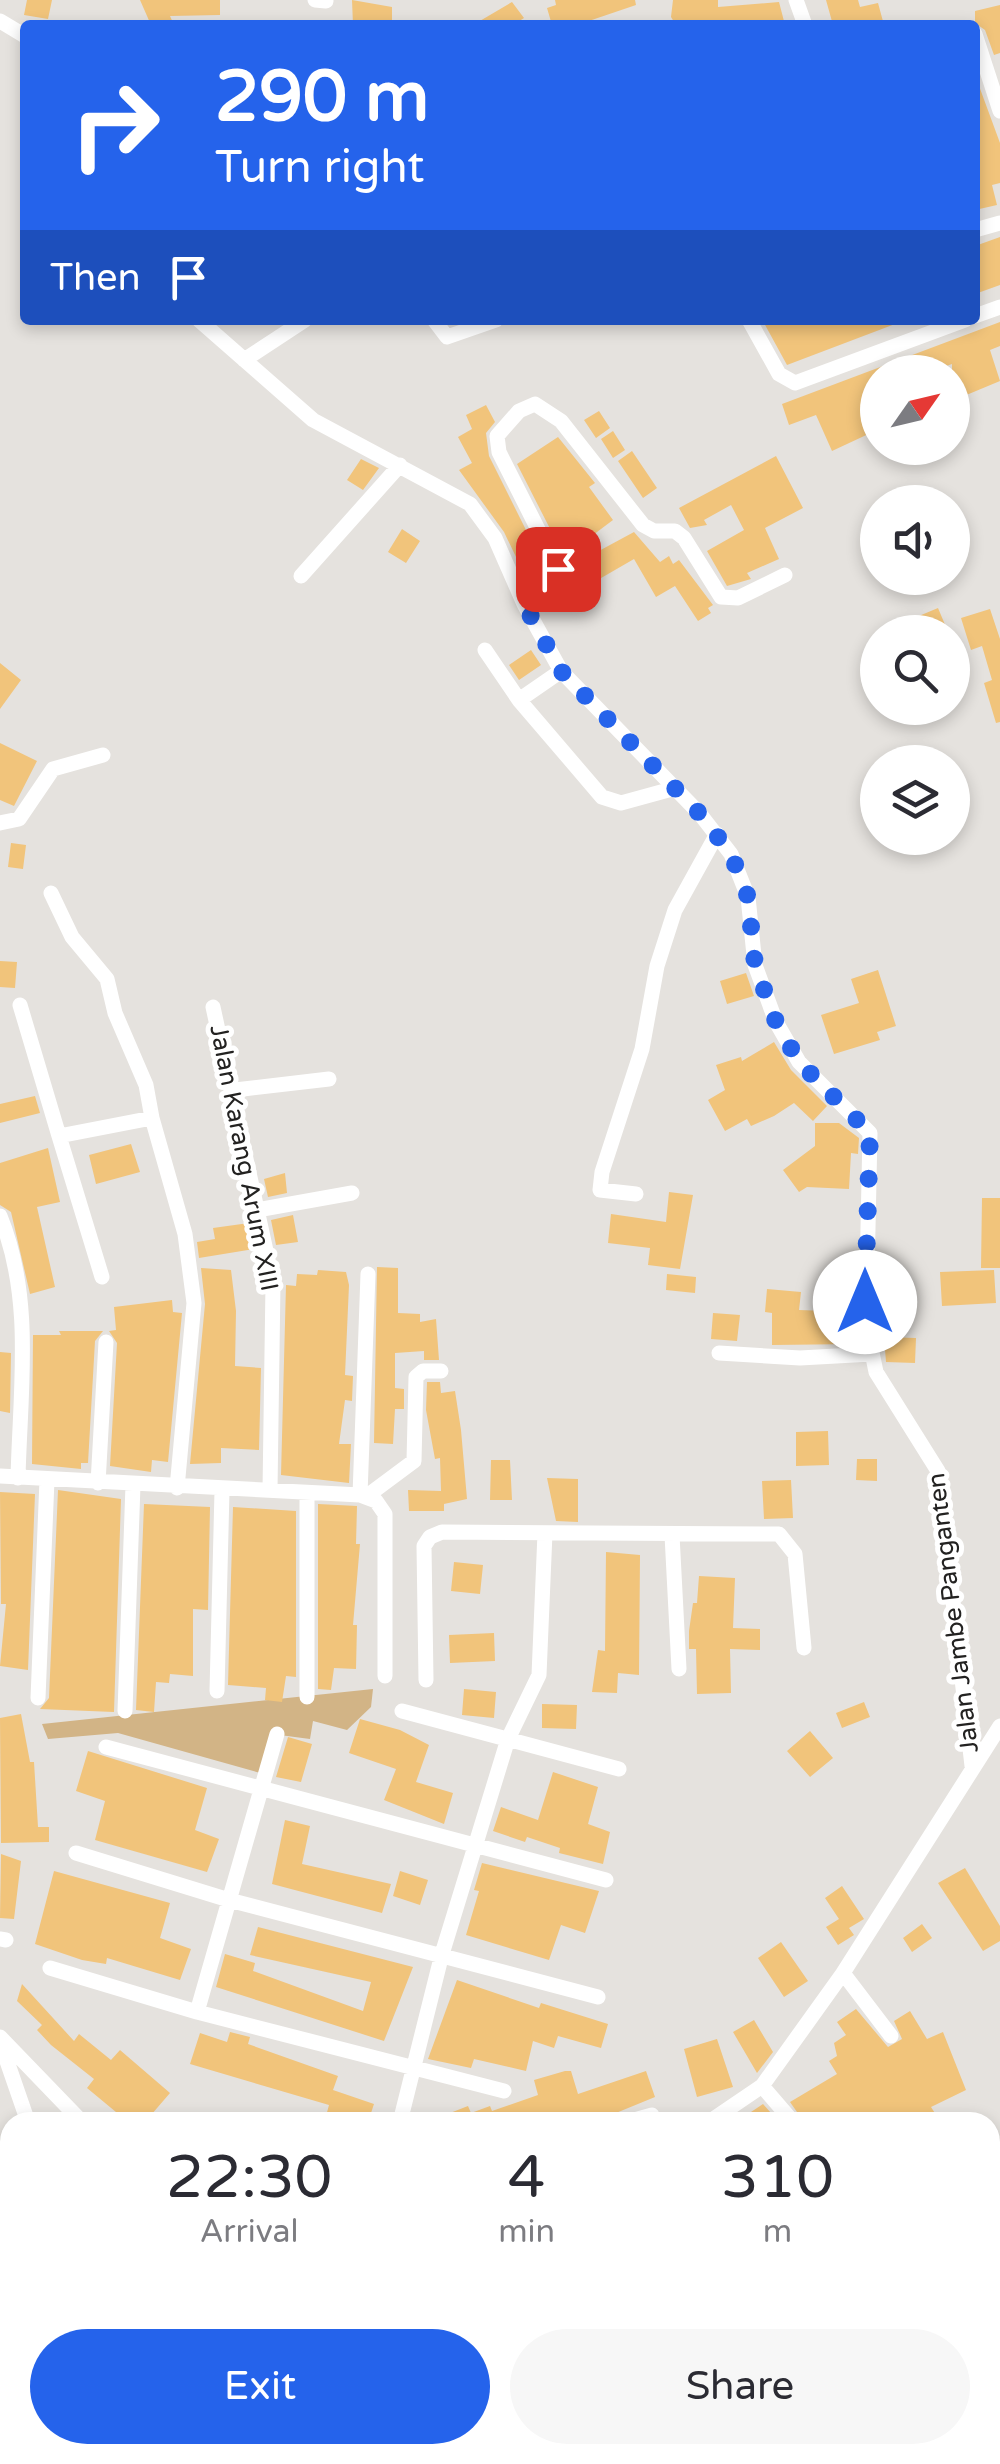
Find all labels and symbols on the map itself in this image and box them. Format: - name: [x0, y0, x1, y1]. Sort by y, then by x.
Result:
- north arrow: [860, 355, 970, 465]
- pin: [516, 527, 601, 612]
- street label: Jalan Karang Arum XIII: [203, 1022, 285, 1294]
- position arrow: [813, 1250, 917, 1354]
- street label: Jalan Jambe Panganten: [921, 1471, 985, 1755]

